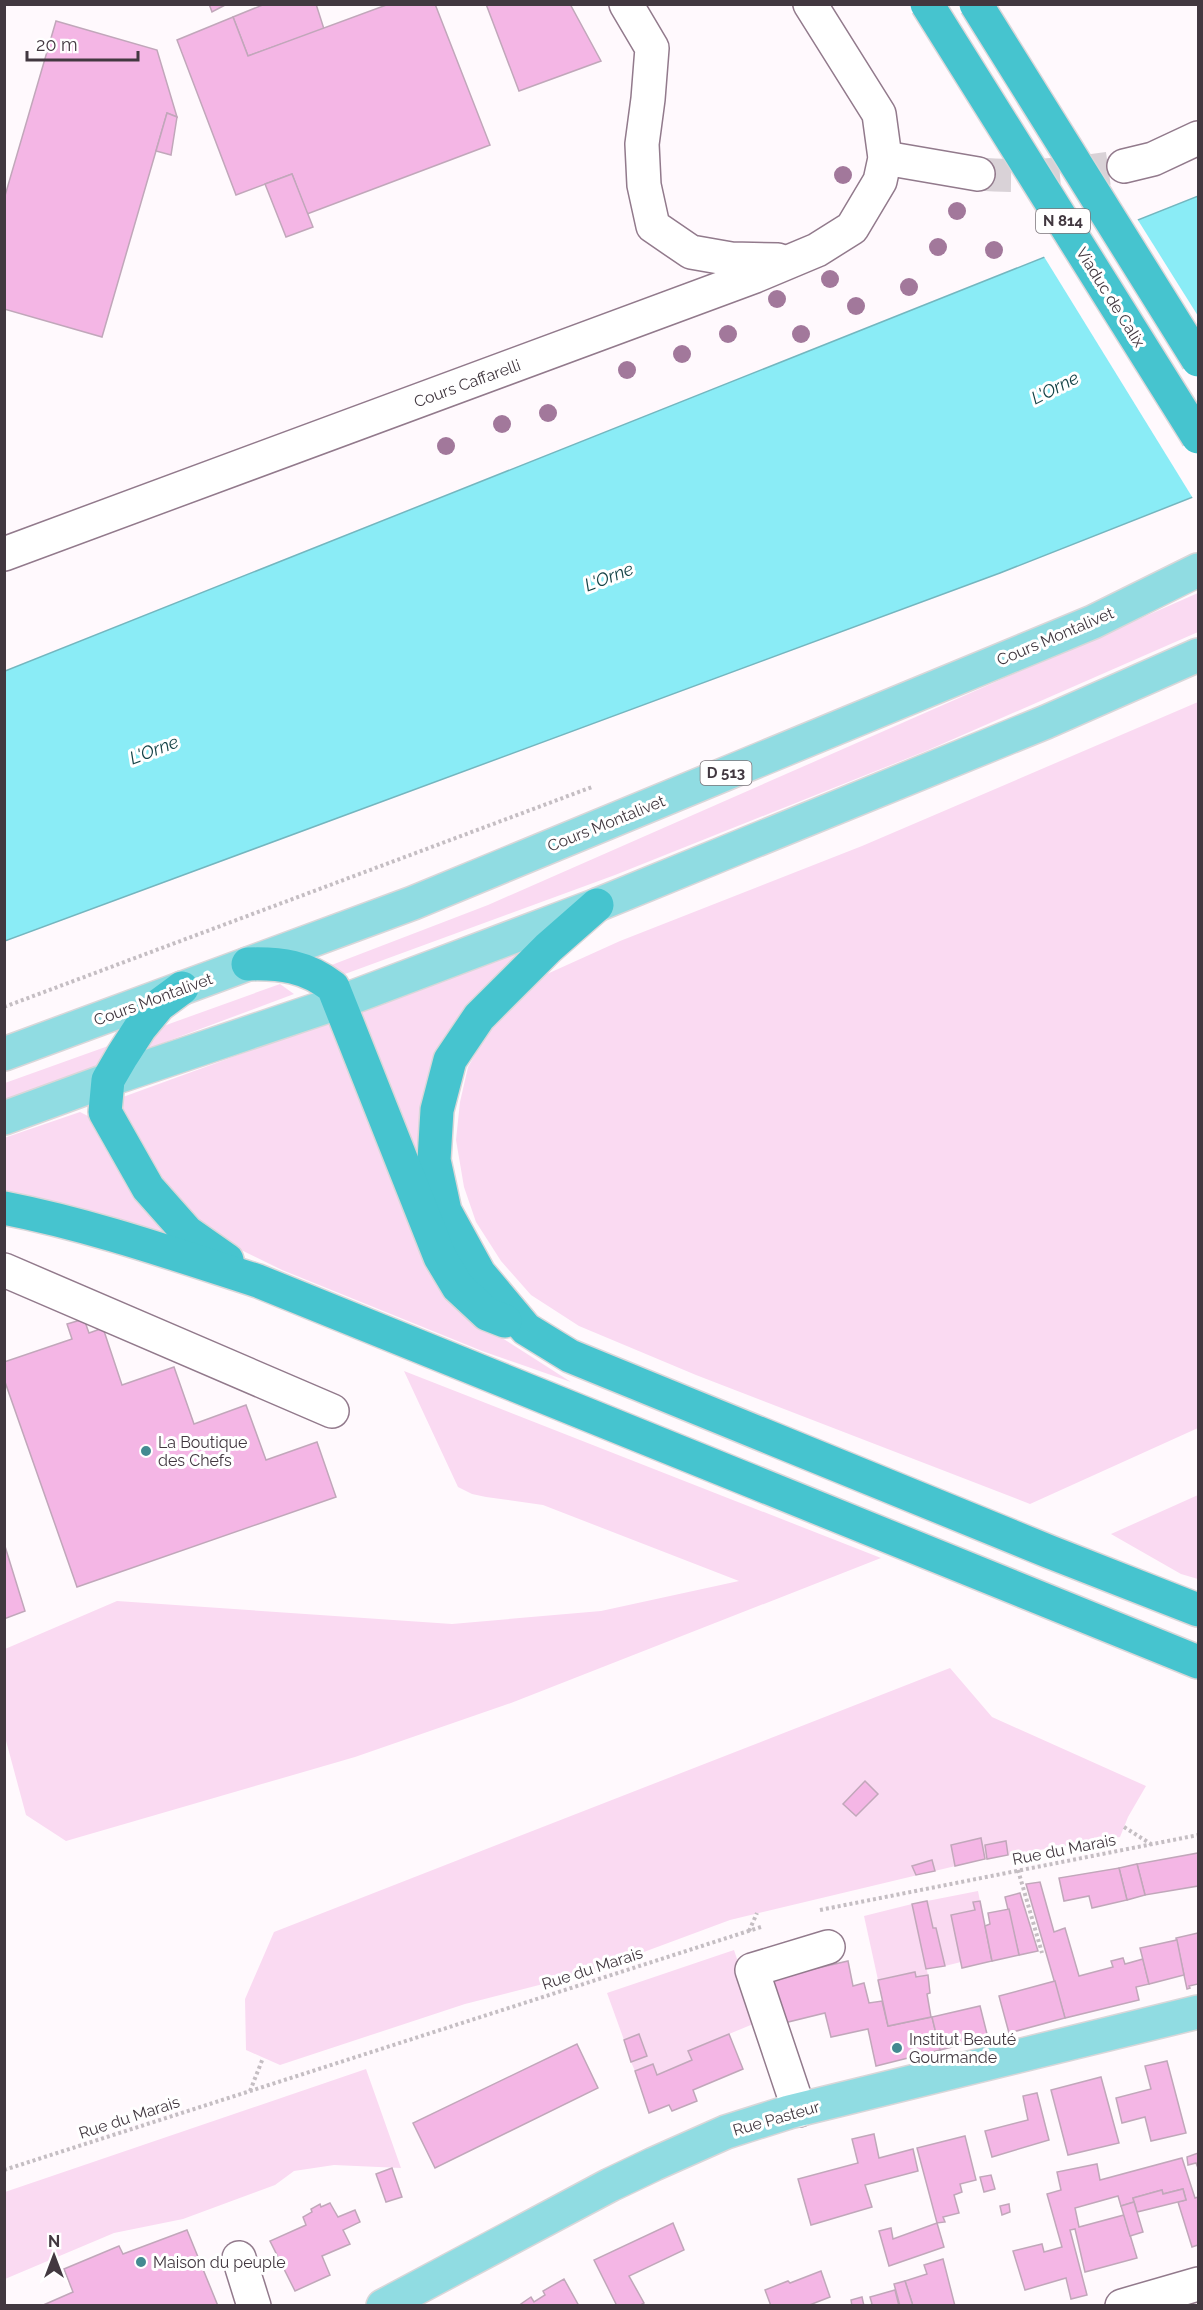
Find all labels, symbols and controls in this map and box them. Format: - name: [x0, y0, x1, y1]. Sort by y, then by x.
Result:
- scale bar: [27, 24, 138, 62]
- text: 20 m: [36, 34, 78, 55]
- road number: N 814: [1036, 209, 1090, 233]
- street label: Viaduc de Calix: [1072, 244, 1149, 351]
- street label: Cours Caffarelli: [411, 355, 523, 412]
- water label: L'Orne: [1027, 367, 1082, 408]
- water label: L'Orne: [581, 558, 637, 595]
- street label: Cours Montalivet: [994, 603, 1117, 670]
- water label: L'Orne: [126, 731, 182, 768]
- road number: D 513: [700, 761, 752, 785]
- street label: Cours Montalivet: [545, 791, 668, 856]
- street label: Cours Montalivet: [91, 969, 216, 1030]
- place label: La Boutique des Chefs: [158, 1433, 247, 1470]
- marker: La Boutique des Chefs: [139, 1444, 153, 1458]
- street label: Rue du Marais: [1011, 1830, 1118, 1869]
- street label: Rue du Marais: [539, 1943, 645, 1994]
- place label: Institut Beauté Gourmande: [909, 2030, 1016, 2067]
- marker: Institut Beauté Gourmande: [890, 2041, 904, 2055]
- street label: Rue du Marais: [76, 2092, 182, 2143]
- street label: Rue Pasteur: [731, 2097, 822, 2140]
- north arrow: [24, 2226, 84, 2286]
- text: N: [48, 2232, 60, 2251]
- place label: Maison du peuple: [153, 2253, 286, 2272]
- marker: Maison du peuple: [134, 2255, 148, 2269]

